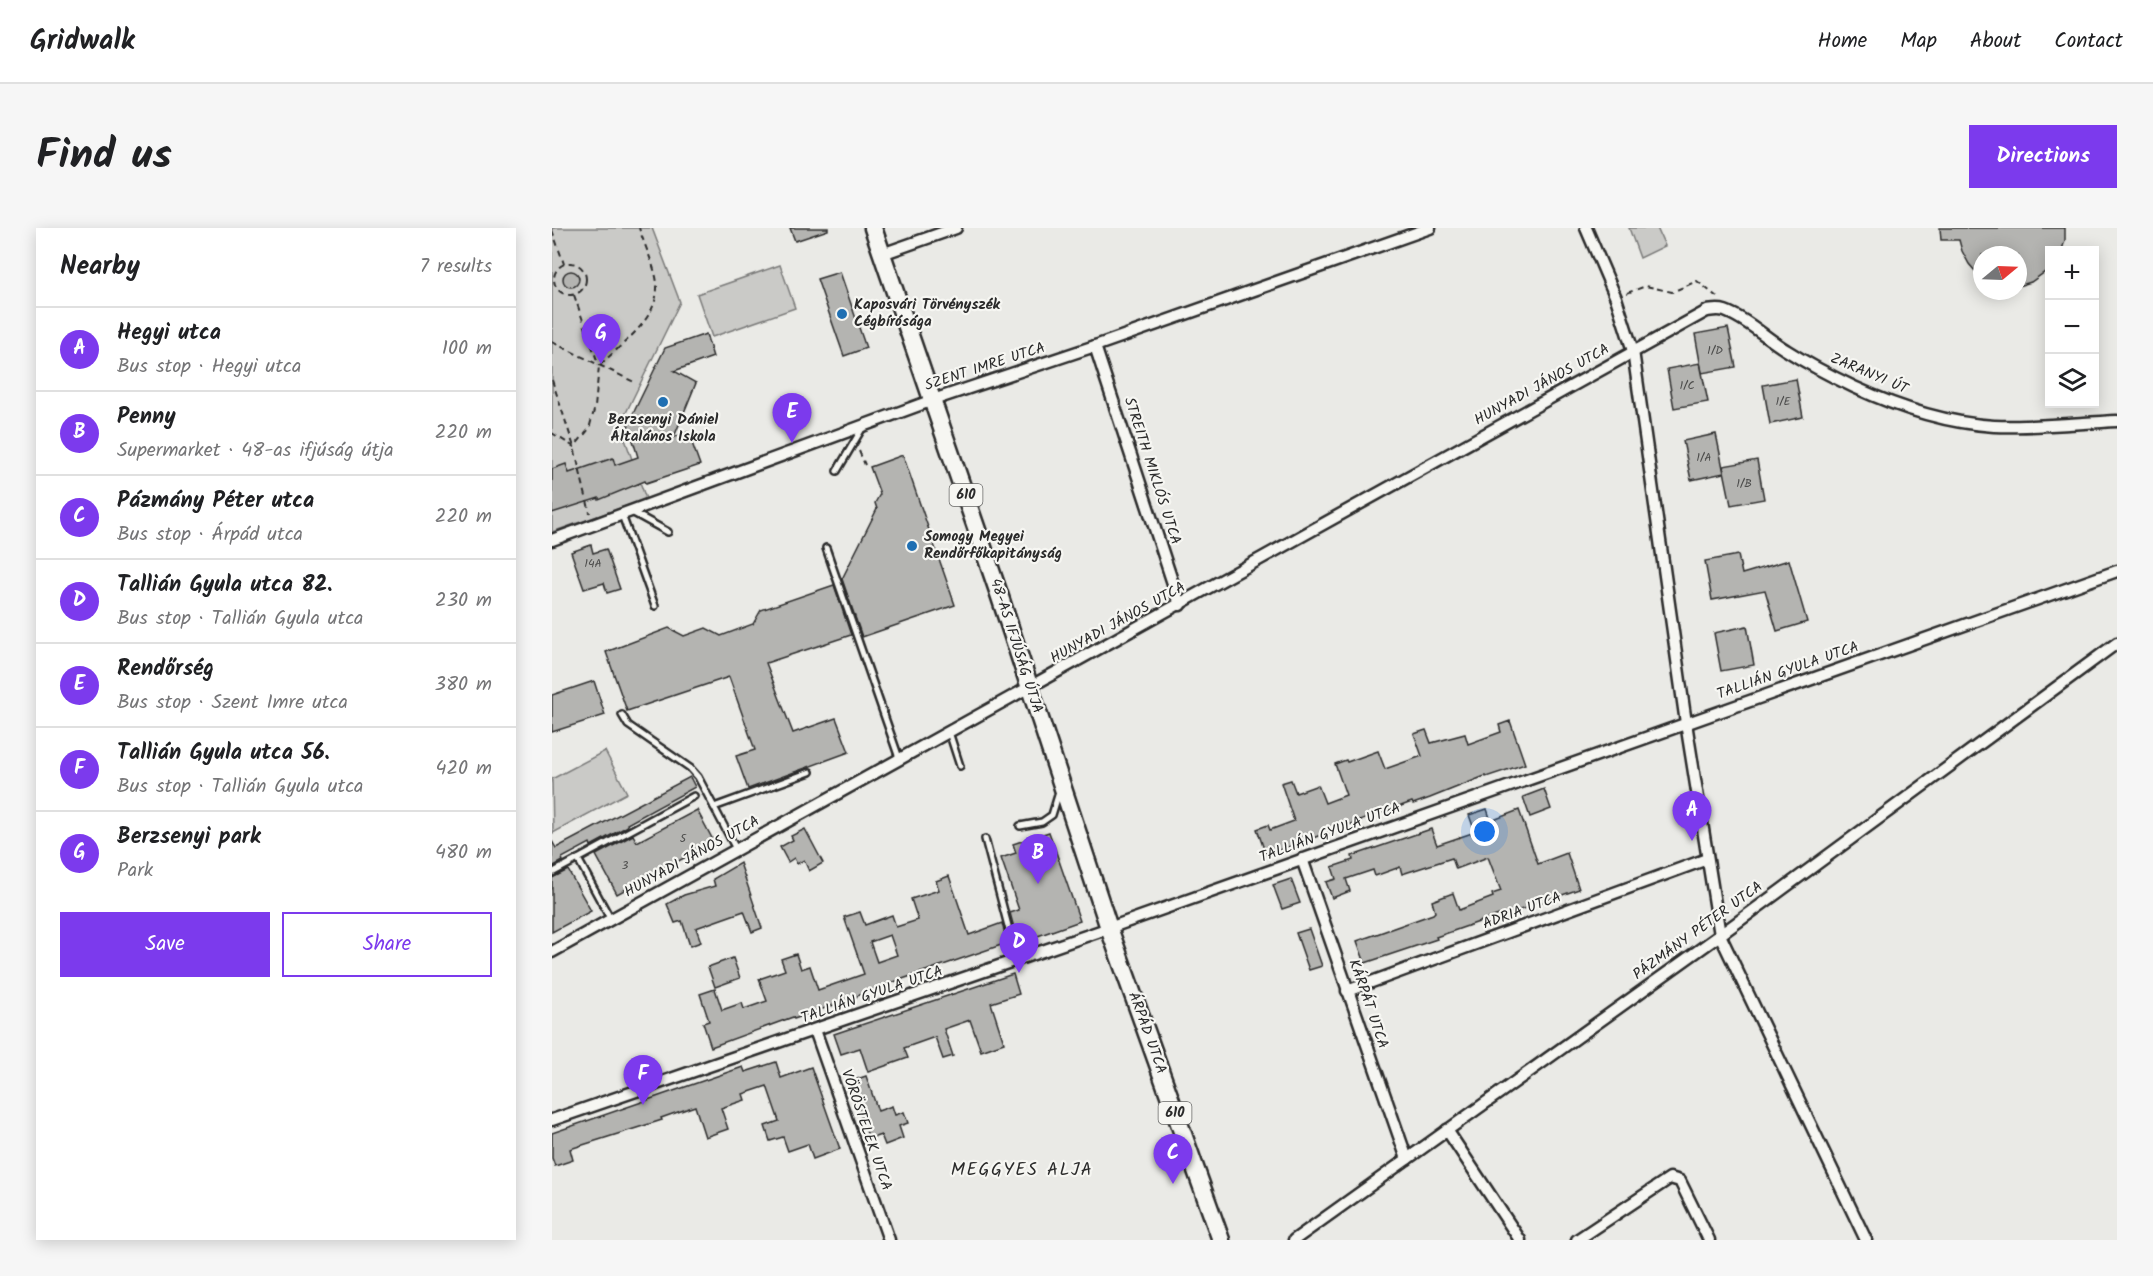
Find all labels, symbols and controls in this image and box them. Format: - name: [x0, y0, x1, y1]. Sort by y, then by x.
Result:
- text: Gridwalk: [30, 19, 135, 64]
- text: Home: [1818, 25, 1867, 58]
- text: Map: [1900, 25, 1937, 58]
- text: About: [1970, 25, 2021, 58]
- text: Contact: [2054, 25, 2123, 58]
- text: Find us: [36, 123, 172, 190]
- button: Directions: [1969, 125, 2117, 188]
- text: Nearby: [60, 246, 140, 288]
- north arrow: [1973, 246, 2027, 300]
- map controls: [2045, 246, 2099, 408]
- button: +: [2045, 246, 2099, 300]
- text: 7 results: [420, 251, 492, 283]
- place label: Kaposvári Törvényszék Cégbírósága: [854, 293, 1000, 334]
- button: −: [2045, 300, 2099, 354]
- marker: Kaposvári Törvényszék Cégbírósága: [835, 307, 849, 321]
- pin: G: [581, 314, 620, 364]
- text: Hegyi utca: [117, 316, 221, 351]
- text: A: [73, 333, 86, 365]
- text: 100 m: [442, 333, 492, 365]
- street label: SZENT IMRE UTCA: [922, 336, 1048, 398]
- street label: HUNYADI JÁNOS UTCA: [1470, 338, 1614, 432]
- house number: 1/D: [1707, 341, 1723, 360]
- street label: ZARANYI ÚT: [1826, 347, 1914, 402]
- text: Bus stop · Hegyi utca: [117, 351, 301, 383]
- button: layers: [2045, 354, 2099, 408]
- house number: 1/C: [1679, 376, 1695, 395]
- house number: 1/E: [1775, 392, 1791, 411]
- pin: E: [772, 394, 812, 443]
- street label: STREITH MIKLÓS UTCA: [1117, 394, 1187, 548]
- marker: Berzsenyi Dániel Általános Iskola: [656, 395, 670, 409]
- text: Penny: [117, 400, 176, 435]
- place label: Berzsenyi Dániel Általános Iskola: [608, 408, 718, 449]
- text: B: [73, 417, 86, 449]
- text: 220 m: [435, 417, 492, 449]
- text: Supermarket · 48-as ifjúság útja: [117, 435, 394, 467]
- house number: 1/A: [1696, 448, 1712, 467]
- house number: 1/B: [1736, 474, 1752, 493]
- text: Pázmány Péter utca: [117, 484, 314, 519]
- road number: 610: [950, 484, 982, 506]
- text: C: [73, 501, 86, 533]
- text: 220 m: [435, 501, 492, 533]
- text: Bus stop · Árpád utca: [117, 519, 303, 551]
- place label: Somogy Megyei Rendőrfőkapitányság: [924, 525, 1062, 566]
- marker: Somogy Megyei Rendőrfőkapitányság: [905, 539, 919, 553]
- house number: 14A: [584, 554, 602, 573]
- text: Tallián Gyula utca 82.: [117, 568, 333, 603]
- street label: 48-AS IFJÚSÁG ÚTJA: [983, 575, 1049, 717]
- street label: HUNYADI JÁNOS UTCA: [1046, 576, 1190, 670]
- text: D: [73, 585, 86, 617]
- text: 230 m: [435, 585, 492, 617]
- text: Bus stop · Tallián Gyula utca: [117, 603, 363, 635]
- street label: TALLIÁN GYULA UTCA: [1714, 635, 1862, 707]
- text: Rendőrség: [117, 652, 214, 687]
- text: E: [74, 669, 85, 701]
- text: 380 m: [435, 669, 492, 701]
- text: Bus stop · Szent Imre utca: [117, 687, 348, 719]
- text: Tallián Gyula utca 56.: [117, 736, 330, 771]
- text: F: [74, 753, 85, 785]
- text: 420 m: [435, 753, 492, 785]
- text: Bus stop · Tallián Gyula utca: [117, 771, 363, 803]
- pin: A: [1672, 792, 1712, 841]
- street label: TALLIÁN GYULA UTCA: [1256, 796, 1404, 870]
- street label: HUNYADI JÁNOS UTCA: [620, 810, 764, 904]
- your location: [1470, 817, 1499, 846]
- text: Berzsenyi park: [117, 820, 261, 855]
- house number: 5: [680, 829, 688, 848]
- pin: B: [1018, 834, 1058, 884]
- text: G: [74, 837, 85, 869]
- text: 480 m: [435, 837, 492, 869]
- text: Park: [117, 855, 153, 887]
- house number: 3: [622, 856, 629, 875]
- street label: PÁZMÁNY PÉTER UTCA: [1628, 875, 1768, 987]
- street label: ADRIA UTCA: [1479, 886, 1565, 936]
- button: Save: [60, 912, 270, 977]
- button: Share: [282, 912, 492, 977]
- pin: D: [1000, 924, 1038, 973]
- street label: KÁRPÁT UTCA: [1341, 956, 1395, 1052]
- street label: TALLIÁN GYULA UTCA: [798, 959, 946, 1031]
- street label: ÁRPÁD UTCA: [1121, 989, 1173, 1077]
- pin: F: [624, 1056, 662, 1105]
- street label: VÖRÖSTELEK UTCA: [834, 1066, 898, 1194]
- road number: 610: [1158, 1102, 1192, 1124]
- pin: C: [1154, 1134, 1192, 1184]
- district label: MEGGYES ALJA: [951, 1156, 1093, 1185]

